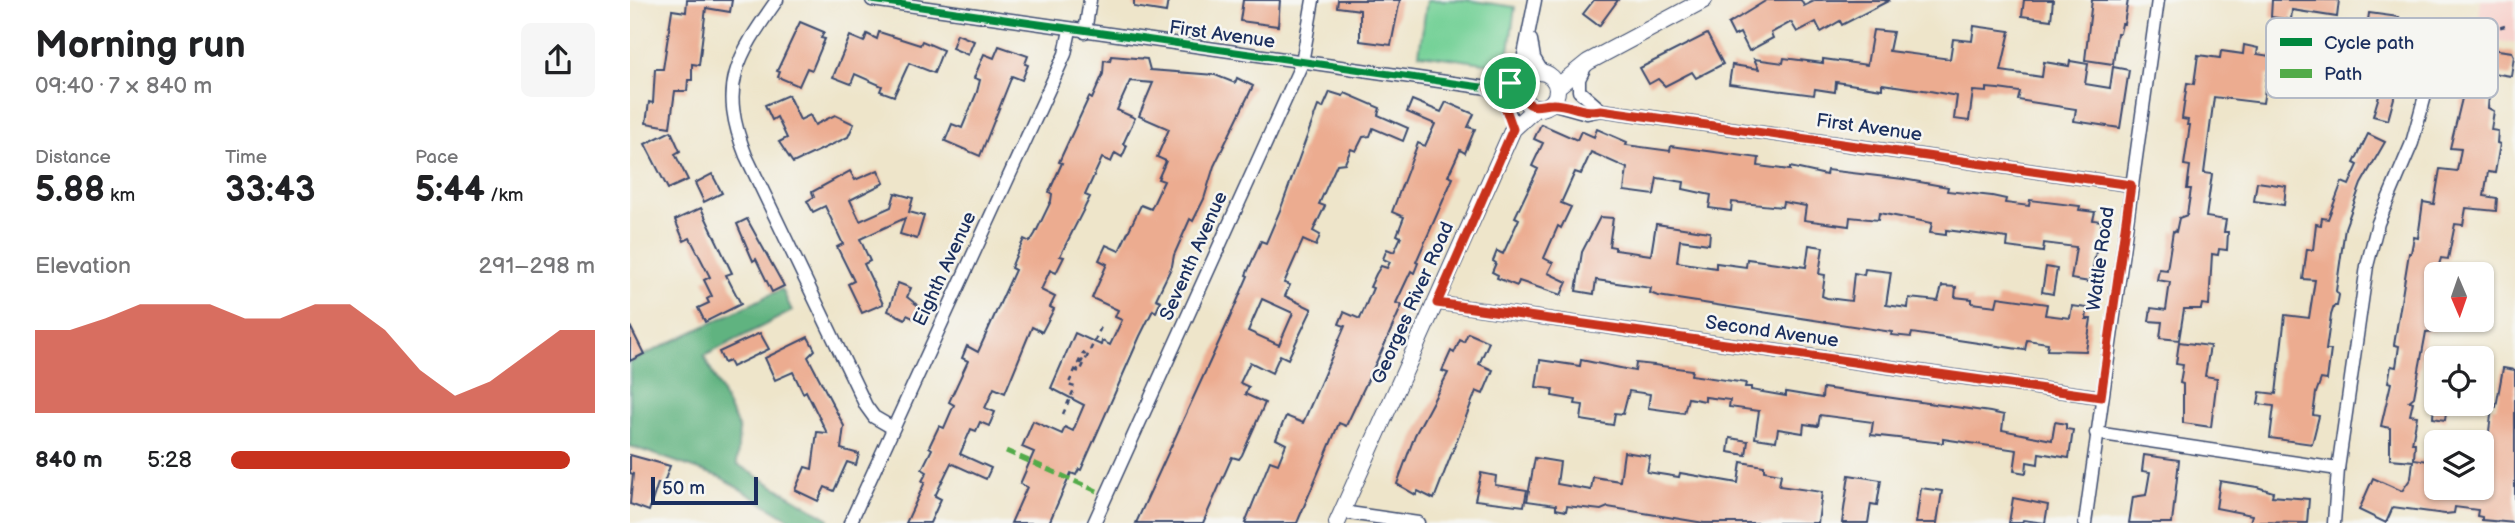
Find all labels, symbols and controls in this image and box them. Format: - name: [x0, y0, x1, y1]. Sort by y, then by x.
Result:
- street label: First Avenue: [1168, 16, 1276, 54]
- legend: [2266, 18, 2498, 98]
- text: Morning run: [35, 23, 246, 68]
- button: share: [521, 23, 595, 97]
- text: Cycle path: [2324, 32, 2414, 55]
- pin: [1480, 53, 1540, 113]
- text: Path: [2324, 63, 2362, 86]
- icon: arrive: [1491, 64, 1529, 102]
- text: 09:40 · 7 × 840 m: [35, 72, 212, 100]
- street label: First Avenue: [1815, 109, 1923, 147]
- text: Distance: [35, 146, 111, 169]
- text: Time: [225, 146, 267, 169]
- text: Pace: [415, 146, 458, 169]
- text: 5.88: [35, 169, 105, 212]
- text: 33:43: [225, 169, 315, 212]
- text: 5:44: [415, 169, 485, 212]
- text: km: [105, 184, 135, 207]
- text: /km: [485, 184, 524, 207]
- street label: Seventh Avenue: [1155, 188, 1233, 324]
- street label: Wattle Road: [2082, 205, 2120, 313]
- street label: Eighth Avenue: [908, 208, 982, 330]
- street label: Georges River Road: [1367, 218, 1459, 388]
- text: Elevation: [35, 252, 131, 280]
- text: 291–298 m: [479, 252, 595, 280]
- north arrow: [2424, 262, 2494, 332]
- map controls: [2424, 262, 2494, 500]
- street label: Second Avenue: [1704, 311, 1840, 353]
- button: locate: [2424, 346, 2494, 416]
- button: layers: [2424, 430, 2494, 500]
- text: 840 m: [35, 446, 103, 474]
- text: 5:28: [147, 446, 192, 474]
- scale bar: [651, 474, 758, 506]
- text: 50 m: [662, 477, 705, 500]

